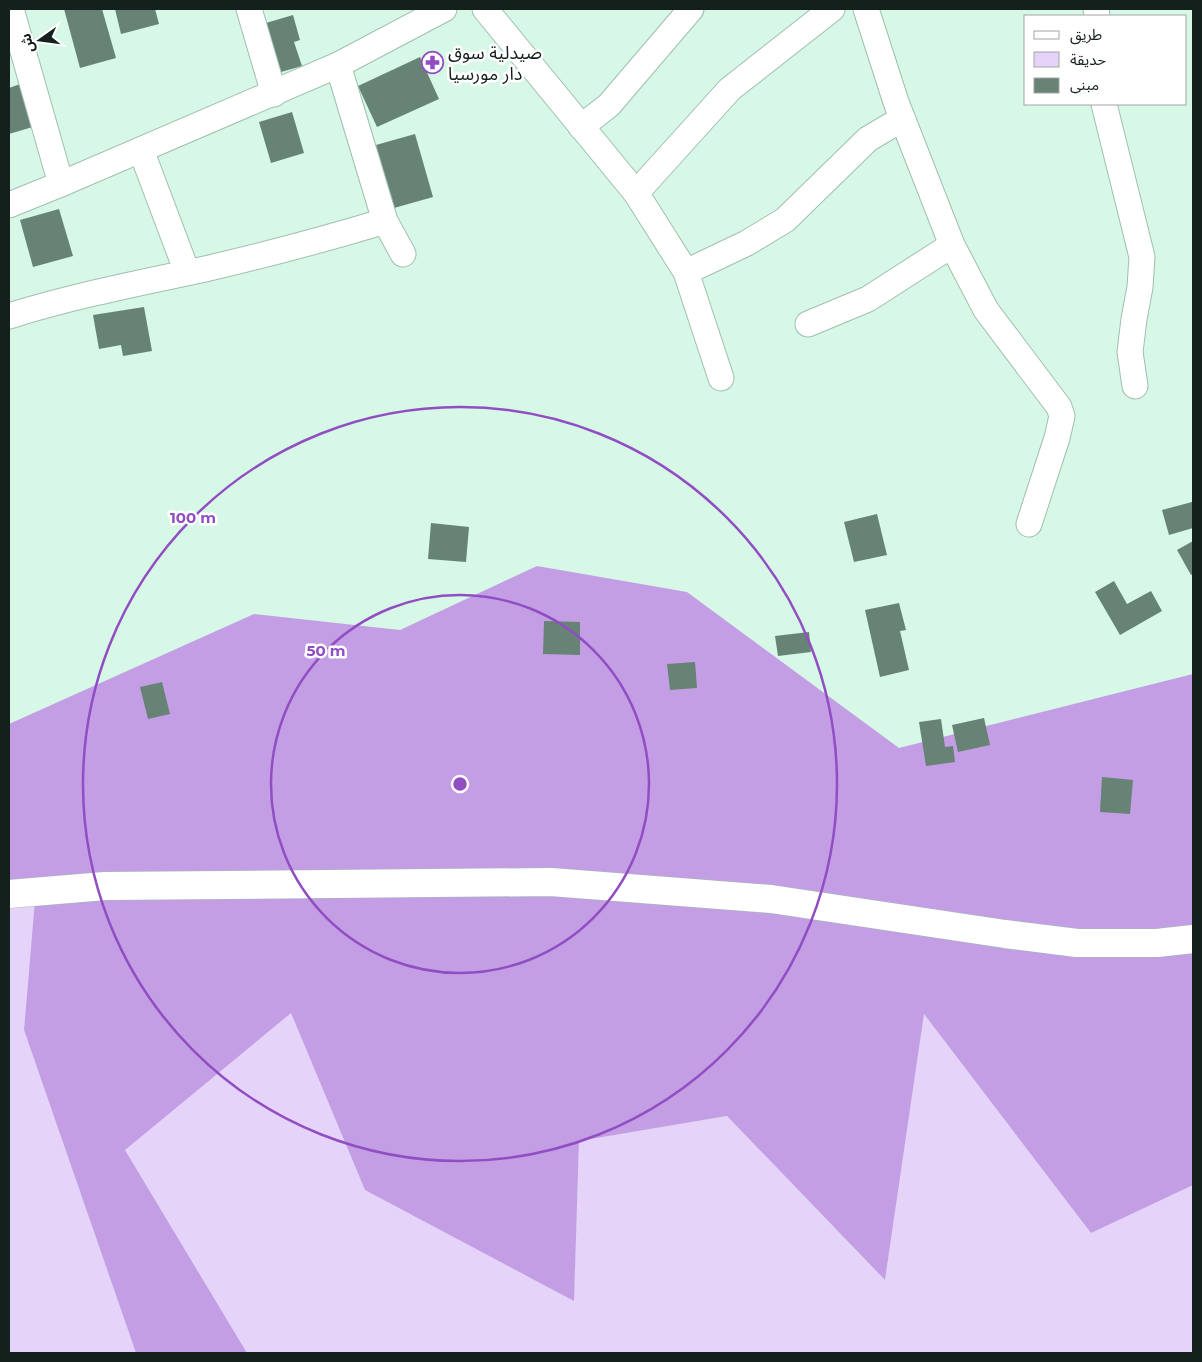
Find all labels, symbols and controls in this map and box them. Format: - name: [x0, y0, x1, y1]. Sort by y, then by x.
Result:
- north arrow: [15, 15, 65, 65]
- legend: [1024, 15, 1187, 105]
- text: طريق: [1070, 25, 1102, 45]
- text: ش: [16, 32, 38, 55]
- place label: صيدلية سوق دار مورسيا: [448, 42, 542, 85]
- text: حديقة: [1070, 50, 1106, 69]
- pharmacy icon: صيدلية سوق دار مورسيا: [420, 51, 444, 75]
- text: مبنى: [1070, 75, 1099, 94]
- text: 100 m: [170, 508, 216, 527]
- text: 50 m: [306, 641, 346, 660]
- centre of rings: [451, 775, 469, 793]

